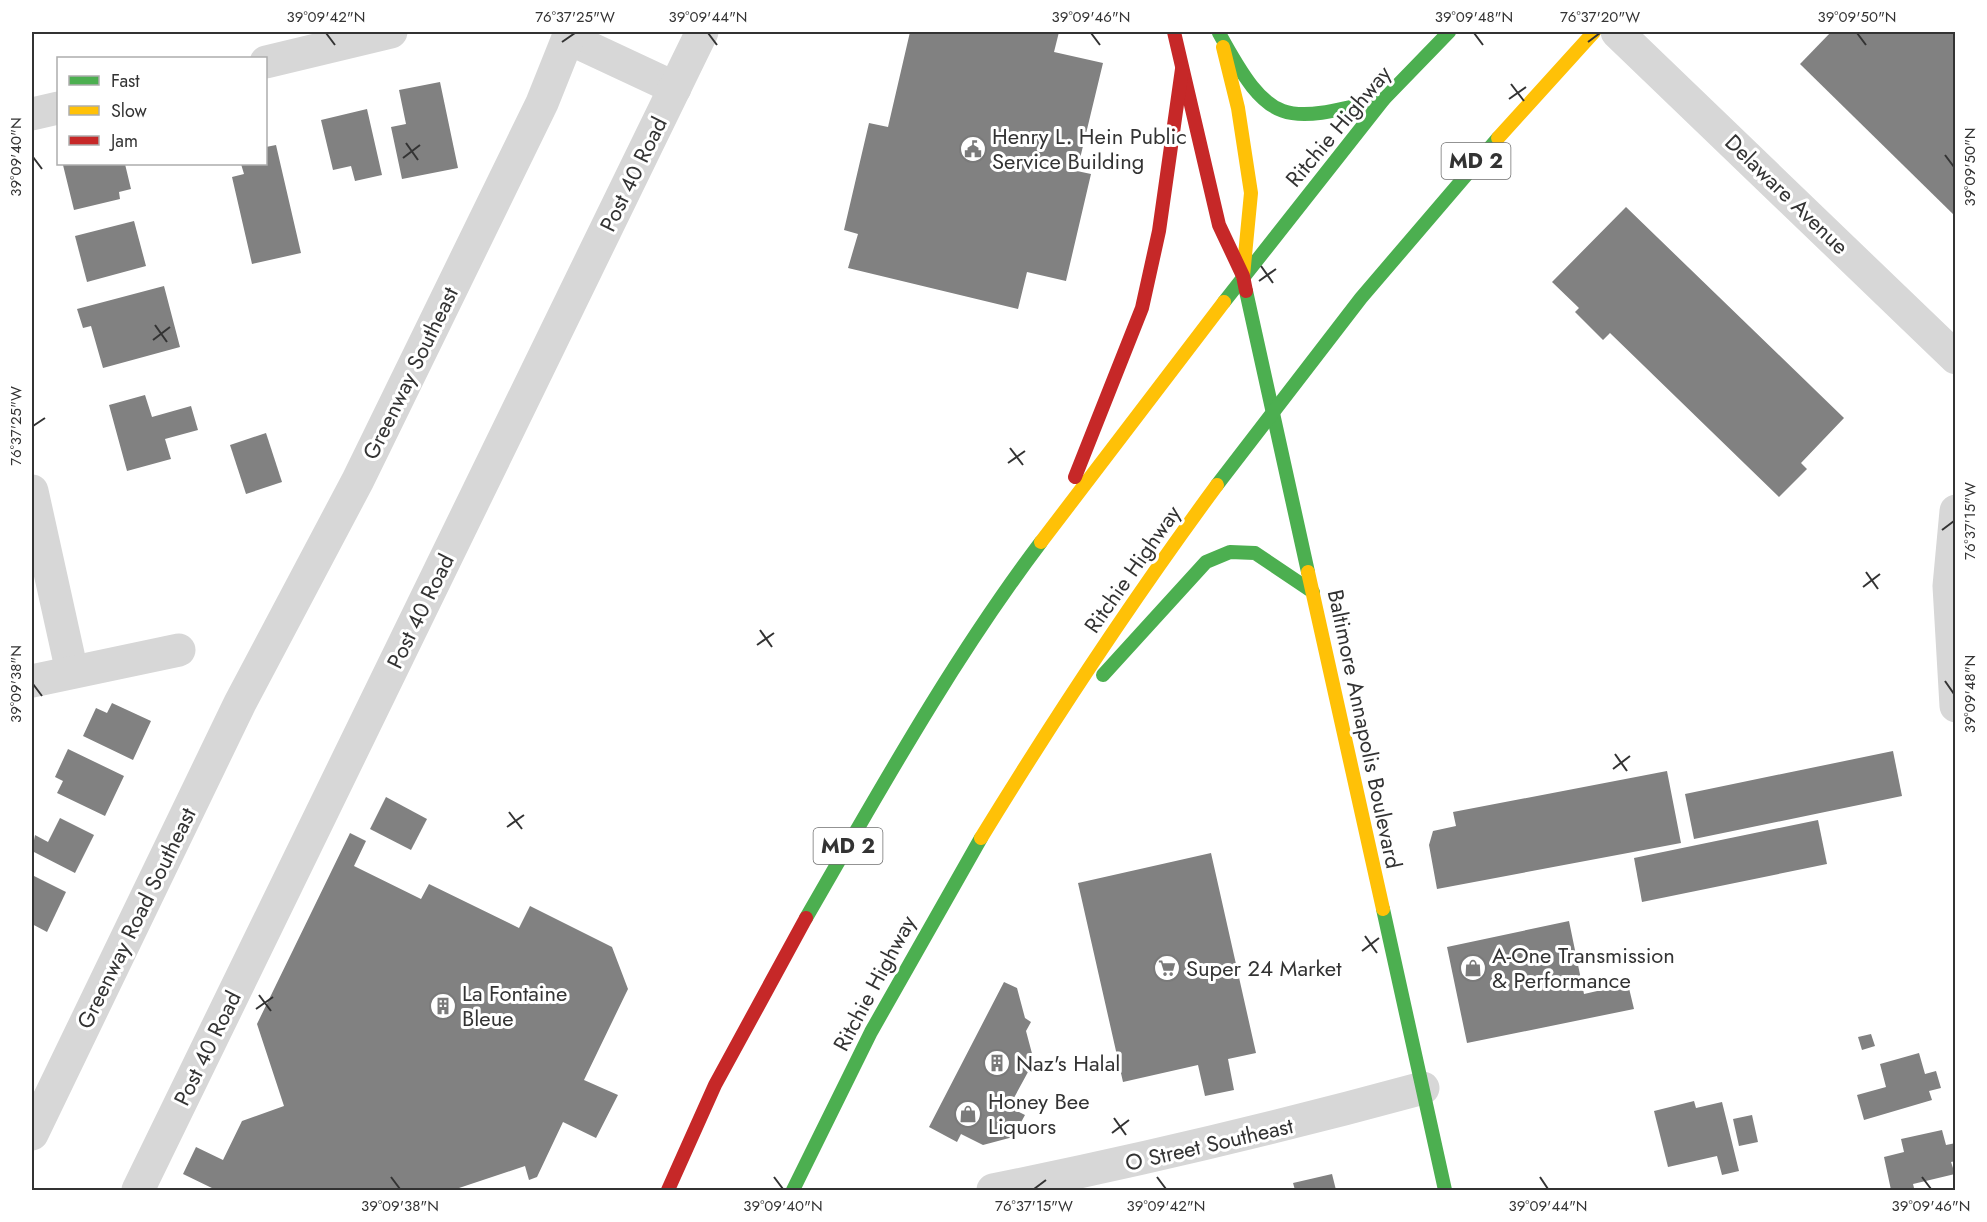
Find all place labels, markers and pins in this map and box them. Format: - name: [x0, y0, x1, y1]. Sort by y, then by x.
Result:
- place label: Henry L. Hein Public Service Building: [992, 120, 1187, 177]
- public building icon: Henry L. Hein Public Service Building: [958, 134, 988, 164]
- place label: A-One Transmission & Performance: [1492, 939, 1675, 996]
- place label: Super 24 Market: [1186, 952, 1342, 984]
- supermarket icon: Super 24 Market: [1152, 953, 1182, 983]
- shop icon: A-One Transmission & Performance: [1458, 953, 1488, 983]
- place label: La Fontaine Bleue: [462, 977, 567, 1034]
- building icon: La Fontaine Bleue: [428, 991, 458, 1021]
- place label: Naz's Halal: [1016, 1047, 1120, 1079]
- building icon: Naz's Halal: [982, 1048, 1012, 1078]
- place label: Honey Bee Liquors: [988, 1085, 1090, 1142]
- shop icon: Honey Bee Liquors: [953, 1099, 983, 1129]

